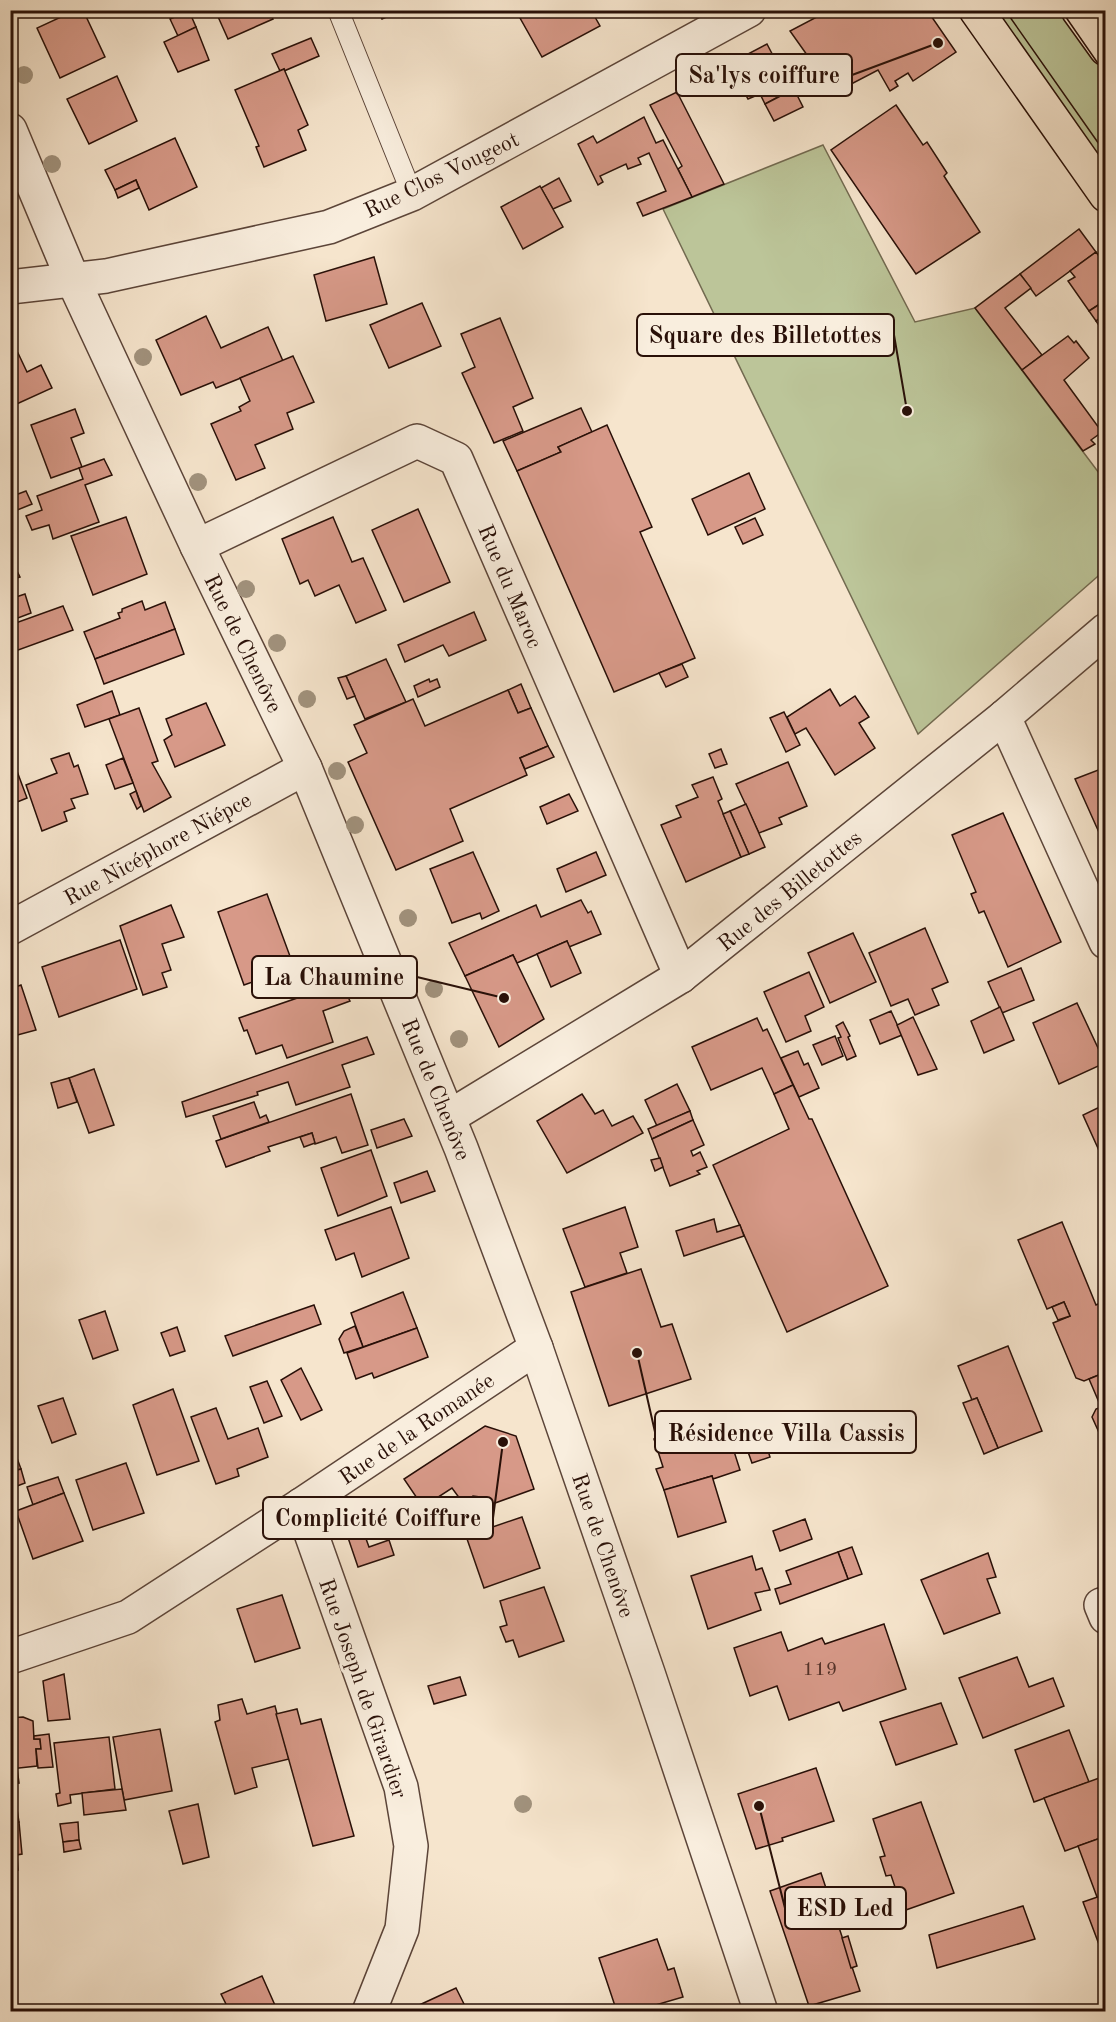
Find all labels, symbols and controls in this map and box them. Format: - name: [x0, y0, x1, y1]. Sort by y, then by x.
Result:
- callout: Sa'lys coiffure: [676, 54, 852, 96]
- text: Sa'lys coiffure: [688, 65, 840, 89]
- street label: Rue Clos Vougeot: [361, 129, 523, 223]
- callout: Square des Billetottes: [637, 314, 894, 356]
- text: Square des Billetottes: [649, 325, 881, 349]
- street label: Rue du Maroc: [473, 522, 545, 652]
- street label: Rue de Chenôve: [199, 571, 285, 717]
- street label: Rue Nicéphore Niépce: [61, 789, 255, 910]
- street label: Rue des Billetottes: [714, 827, 866, 956]
- callout: La Chaumine: [252, 956, 417, 998]
- text: La Chaumine: [264, 967, 404, 991]
- street label: Rue de Chenôve: [397, 1016, 474, 1164]
- street label: Rue de la Romanée: [336, 1370, 499, 1490]
- callout: Résidence Villa Cassis: [655, 1411, 916, 1453]
- text: Résidence Villa Cassis: [667, 1423, 905, 1447]
- street label: Rue de Chenôve: [567, 1471, 637, 1621]
- callout: Complicité Coiffure: [263, 1497, 493, 1539]
- text: Complicité Coiffure: [275, 1508, 481, 1532]
- street label: Rue Joseph de Girardier: [314, 1576, 410, 1801]
- house number: 119: [803, 1660, 837, 1680]
- callout: ESD Led: [785, 1887, 906, 1929]
- text: ESD Led: [796, 1898, 894, 1922]

